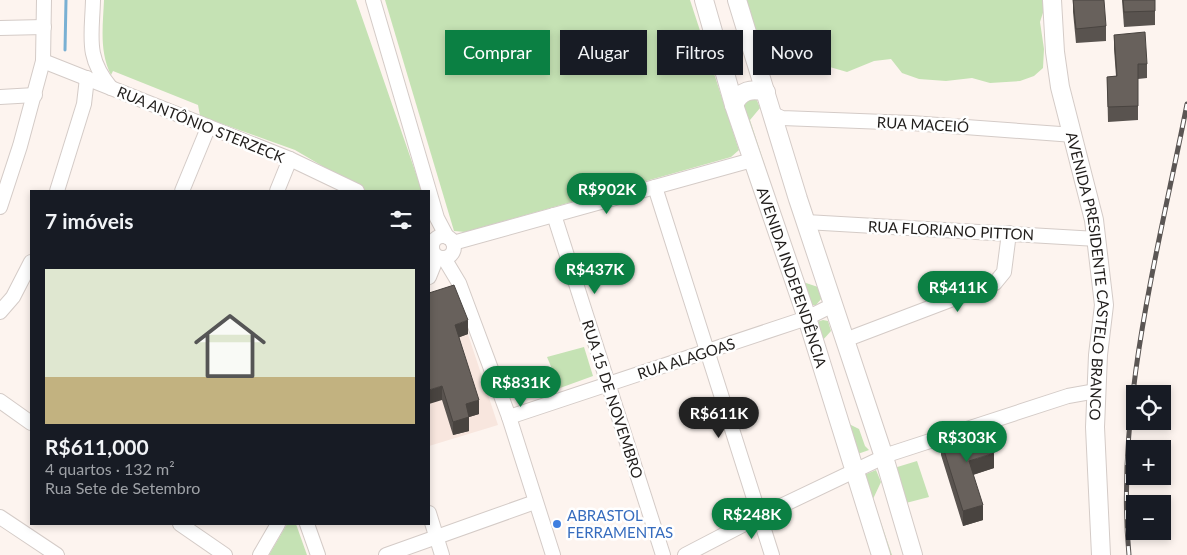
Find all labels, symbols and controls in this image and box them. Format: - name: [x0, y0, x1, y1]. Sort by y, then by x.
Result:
- chip: Comprar: [445, 30, 550, 75]
- chip: Alugar: [560, 30, 647, 75]
- chip: Filtros: [657, 30, 743, 75]
- chip: Novo: [753, 30, 831, 75]
- street label: RUA ANTÔNIO STERZECK: [115, 82, 287, 166]
- street label: RUA MACEIÓ: [876, 113, 970, 135]
- street label: AVENIDA PRESIDENTE CASTELO BRANCO: [1063, 130, 1114, 421]
- pin: R$902K: [566, 172, 648, 215]
- text: R$902K: [578, 179, 636, 198]
- street label: AVENIDA INDEPENDÊNCIA: [754, 185, 831, 370]
- icon: filters: [387, 206, 415, 234]
- text: 7 imóveis: [45, 208, 133, 233]
- street label: RUA FLORIANO PITTON: [868, 217, 1034, 243]
- pin: R$437K: [554, 252, 636, 295]
- text: R$437K: [566, 259, 624, 278]
- pin: R$411K: [917, 270, 999, 313]
- text: R$411K: [929, 277, 987, 296]
- icon: home: [185, 301, 275, 391]
- street label: RUA 15 DE NOVEMBRO: [579, 317, 647, 481]
- street label: RUA ALAGOAS: [635, 334, 737, 382]
- pin: R$831K: [480, 366, 562, 408]
- text: R$831K: [492, 372, 550, 391]
- map controls: [1126, 385, 1171, 540]
- button: locate: [1126, 385, 1171, 430]
- pin: R$611K: [678, 396, 760, 439]
- text: R$611K: [690, 403, 748, 422]
- pin: R$303K: [926, 420, 1008, 463]
- text: R$303K: [938, 427, 996, 446]
- text: R$611,000: [45, 434, 149, 459]
- button: +: [1126, 440, 1171, 485]
- text: 4 quartos · 132 m²: [45, 459, 175, 478]
- text: Rua Sete de Setembro: [45, 478, 200, 497]
- button: −: [1126, 495, 1171, 540]
- pin: R$248K: [711, 498, 793, 540]
- text: R$248K: [723, 504, 781, 523]
- place label: ABRASTOL FERRAMENTAS: [567, 506, 673, 541]
- marker: ABRASTOL FERRAMENTAS: [551, 518, 563, 530]

